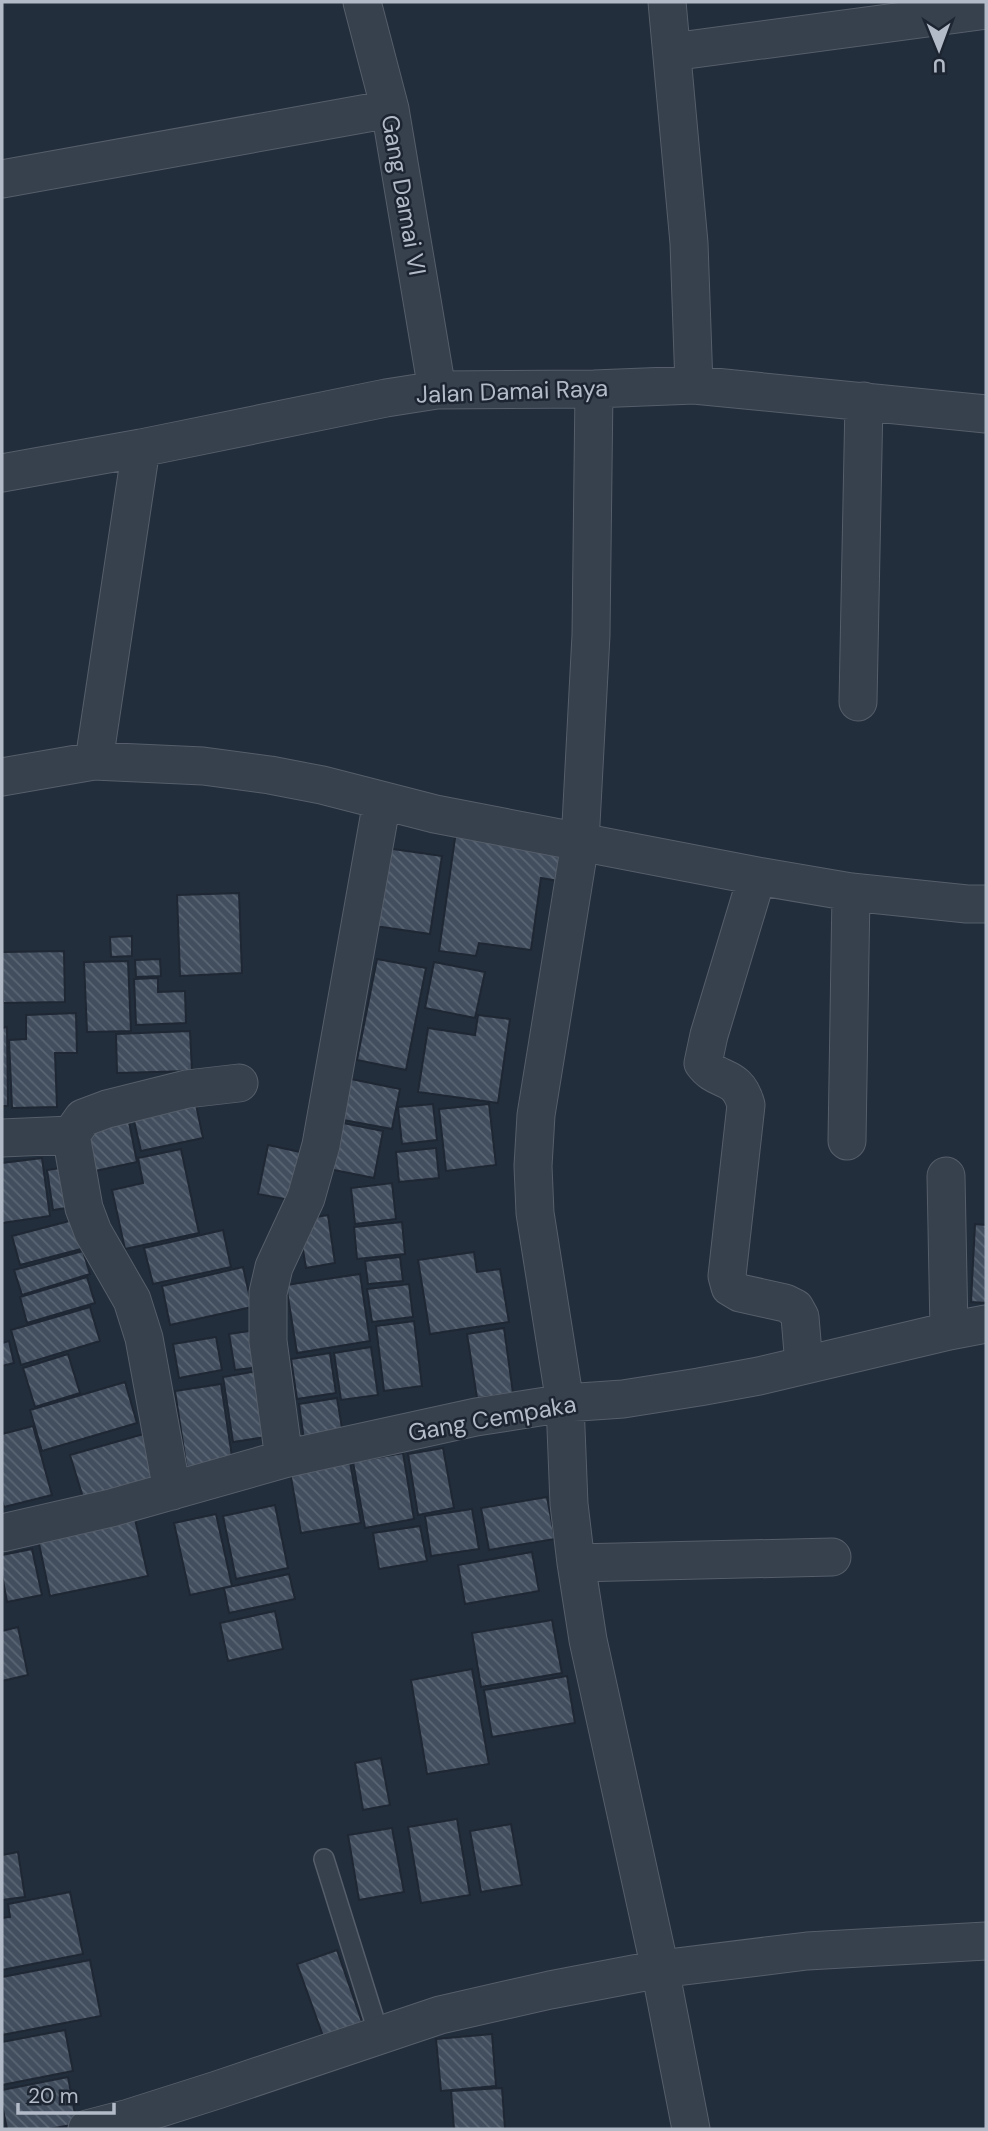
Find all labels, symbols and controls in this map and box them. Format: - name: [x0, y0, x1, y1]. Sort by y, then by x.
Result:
- north arrow: [904, 14, 974, 84]
- text: U: [933, 53, 946, 78]
- street label: Gang Damai VI: [375, 112, 433, 278]
- street label: Jalan Damai Raya: [415, 372, 609, 410]
- street label: Gang Cempaka: [406, 1388, 578, 1448]
- scale bar: [18, 2072, 114, 2116]
- text: 20 m: [28, 2082, 79, 2110]

